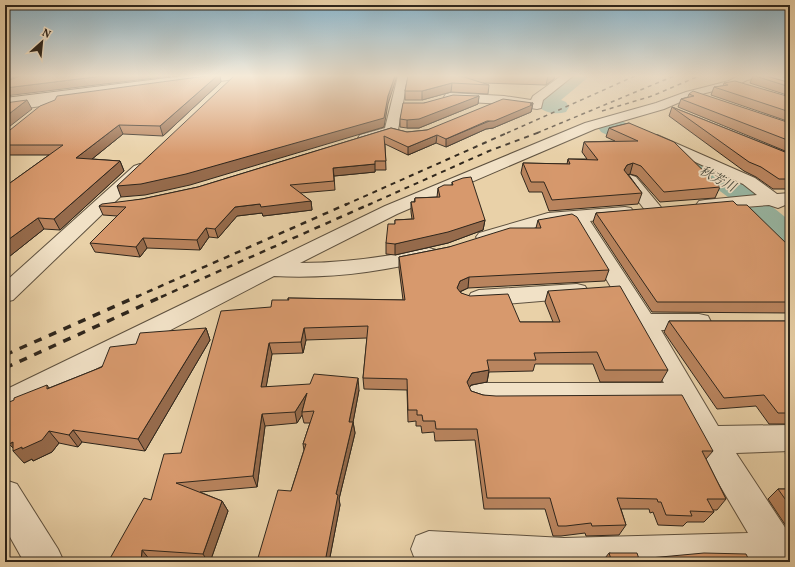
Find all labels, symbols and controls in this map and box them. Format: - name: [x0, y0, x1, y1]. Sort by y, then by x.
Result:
- north arrow: [22, 22, 62, 62]
- text: N: [39, 26, 53, 43]
- water label: 秋芳川: [696, 162, 740, 198]

